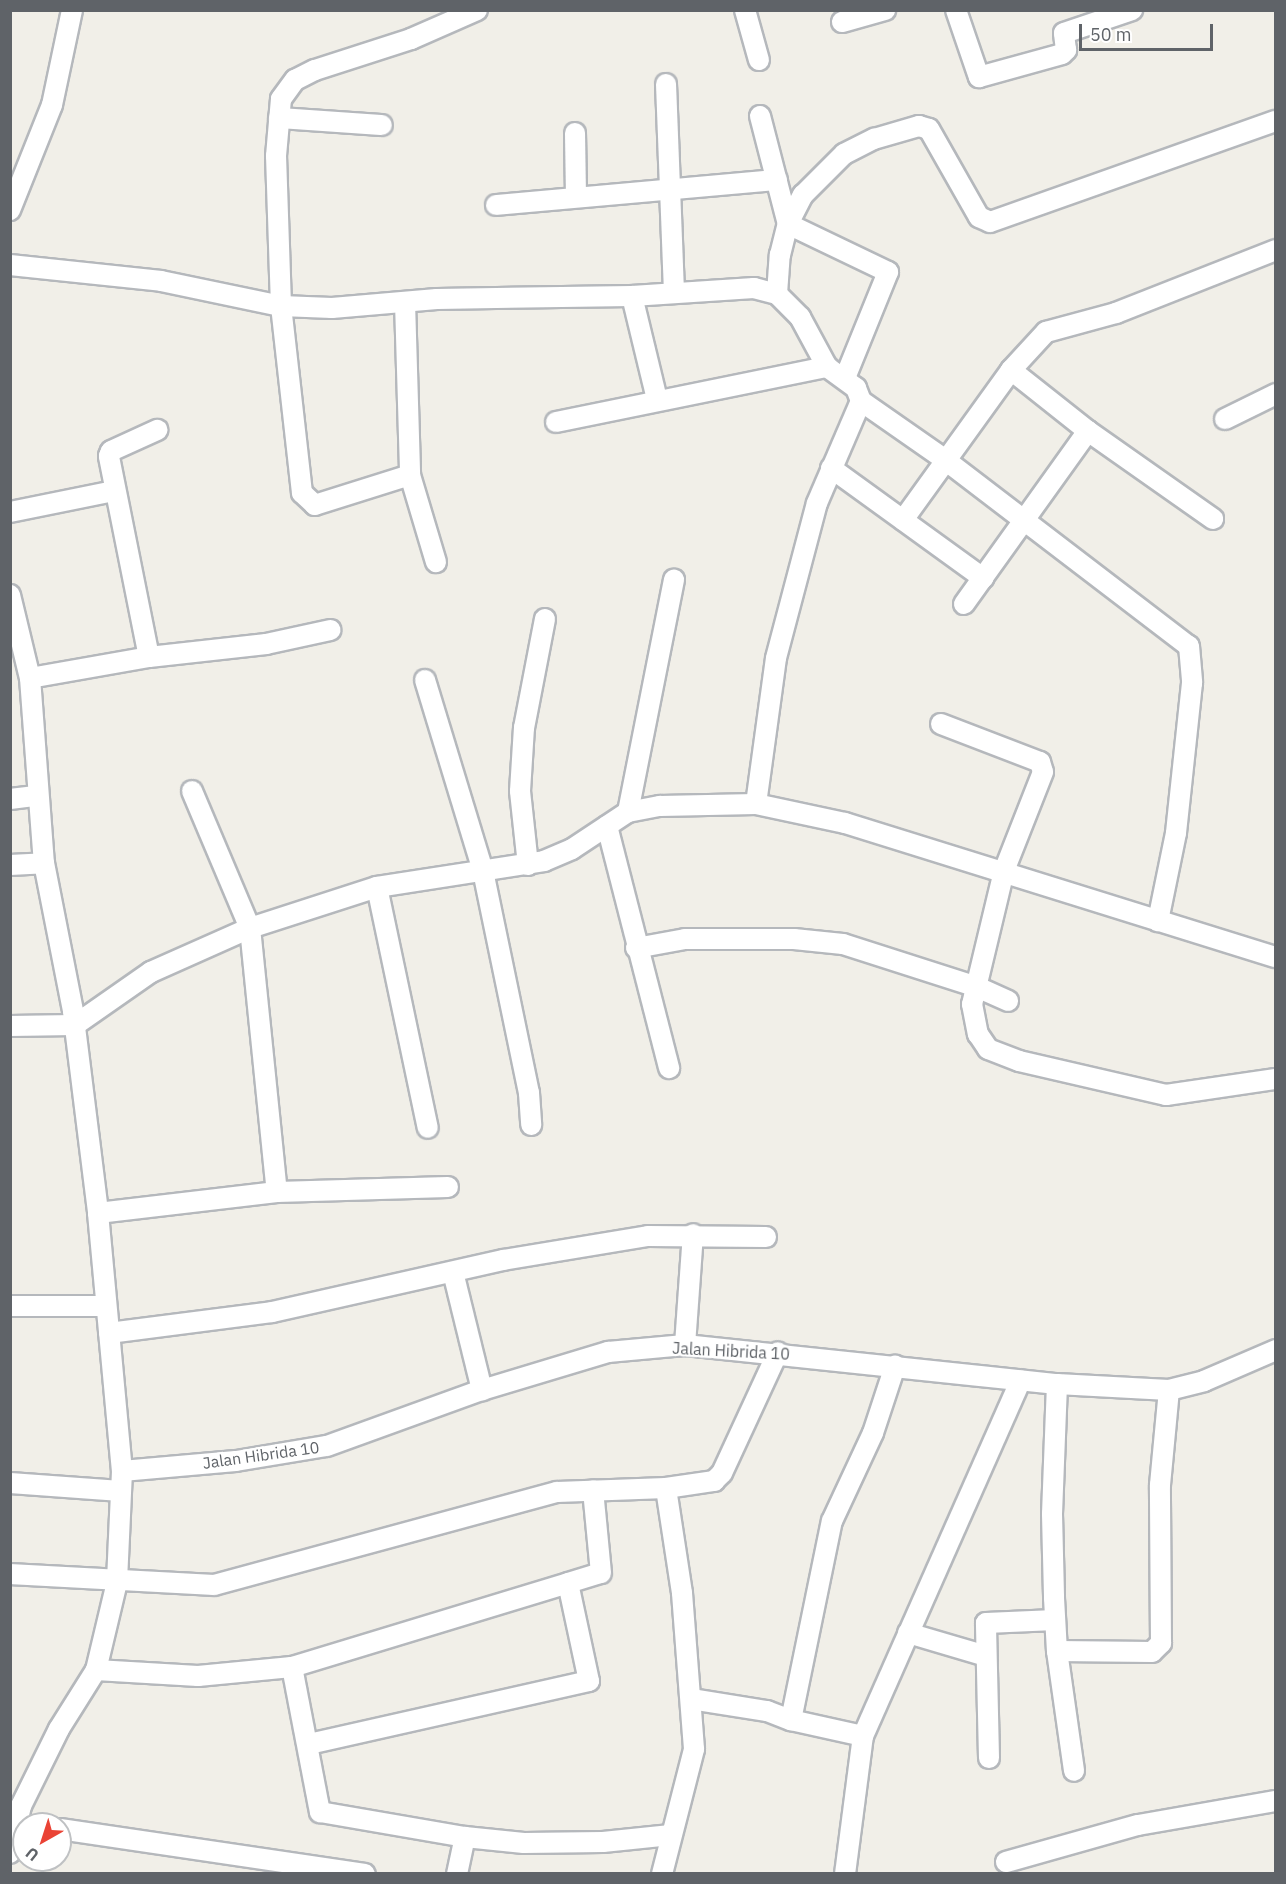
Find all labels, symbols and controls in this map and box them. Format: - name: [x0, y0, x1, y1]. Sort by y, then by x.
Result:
- scale bar: [1082, 12, 1216, 50]
- text: 50 m: [1090, 23, 1132, 46]
- street label: Jalan Hibrida 10: [672, 1338, 790, 1364]
- street label: Jalan Hibrida 10: [201, 1437, 321, 1473]
- north arrow: [12, 1812, 72, 1872]
- text: U: [21, 1843, 43, 1866]

